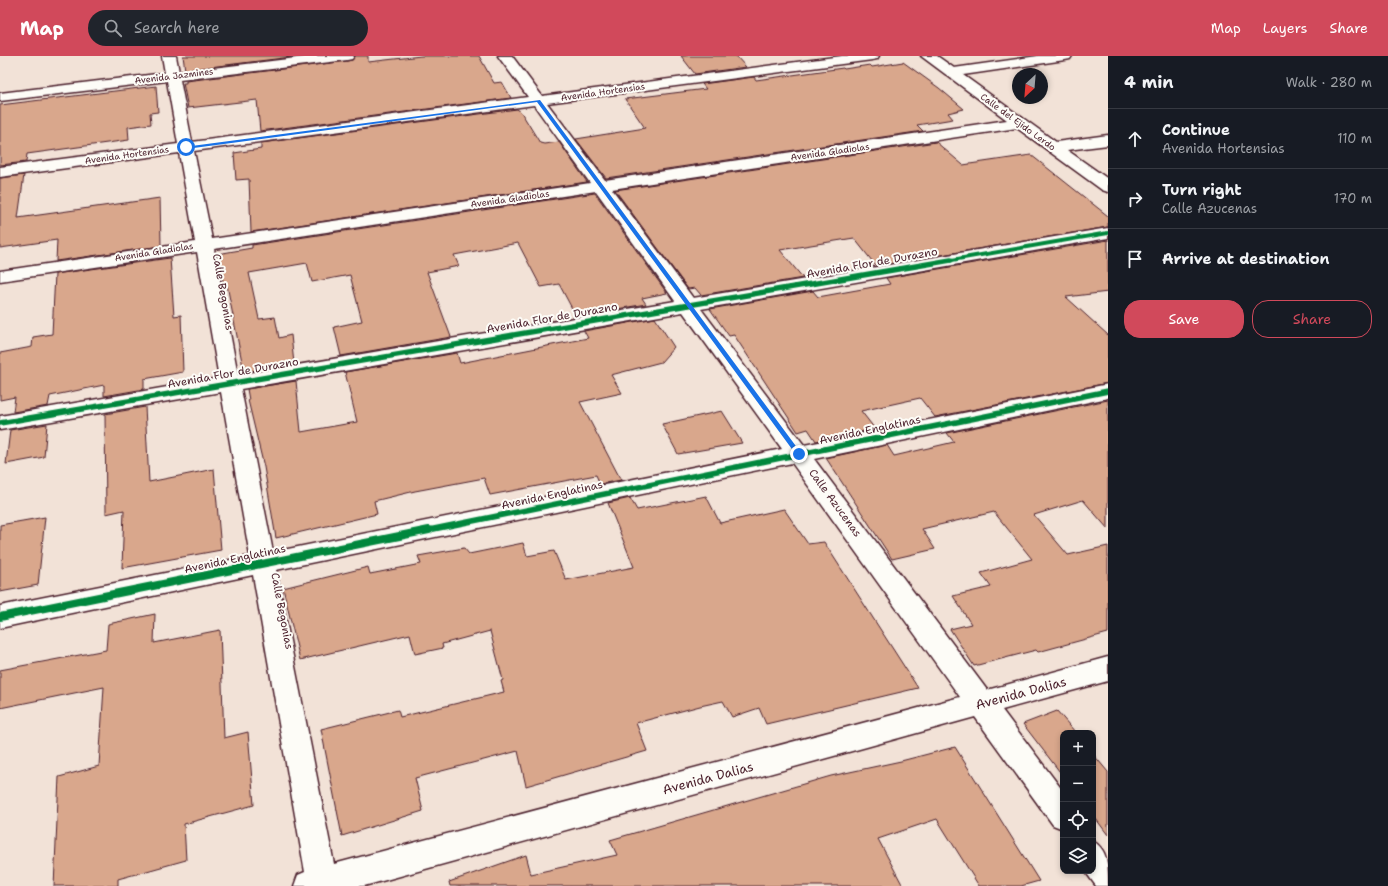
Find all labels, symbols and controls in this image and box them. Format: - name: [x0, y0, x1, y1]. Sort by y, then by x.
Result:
- search box: [88, 10, 368, 46]
- text: Map: [20, 16, 64, 41]
- icon: search: [102, 17, 124, 39]
- text: Search here: [134, 18, 220, 38]
- text: Map: [1211, 19, 1241, 37]
- text: Layers: [1263, 19, 1307, 37]
- text: Share: [1329, 19, 1368, 37]
- street label: Avenida Jazmines: [134, 65, 214, 87]
- north arrow: [1012, 68, 1048, 104]
- text: 4 min: [1124, 71, 1174, 93]
- text: Walk · 280 m: [1286, 74, 1372, 91]
- street label: Avenida Hortensias: [560, 80, 646, 104]
- street label: Calle del Ejido Lerdo: [978, 91, 1058, 153]
- text: Continue: [1162, 120, 1230, 140]
- icon: ahead: [1124, 128, 1146, 150]
- text: 110 m: [1337, 130, 1372, 147]
- route start: [177, 138, 195, 156]
- text: Avenida Hortensias: [1162, 140, 1285, 157]
- street label: Avenida Gladiolas: [790, 141, 870, 163]
- street label: Avenida Hortensias: [84, 143, 170, 167]
- text: Turn right: [1162, 180, 1242, 200]
- street label: Avenida Gladiolas: [470, 188, 550, 210]
- icon: right: [1124, 188, 1146, 210]
- text: 170 m: [1334, 190, 1372, 207]
- text: Calle Azucenas: [1162, 200, 1257, 217]
- street label: Avenida Gladiolas: [114, 240, 194, 264]
- street label: Avenida Flor de Durazno: [805, 244, 939, 282]
- icon: arrive: [1124, 248, 1146, 270]
- text: Arrive at destination: [1162, 249, 1330, 269]
- street label: Calle Begonias: [209, 253, 237, 331]
- street label: Avenida Flor de Durazno: [485, 299, 619, 337]
- button: Save: [1124, 300, 1244, 338]
- button: Share: [1252, 300, 1372, 338]
- street label: Avenida Flor de Durazno: [166, 354, 300, 392]
- street label: Avenida Englatinas: [818, 412, 922, 448]
- route end: [790, 445, 808, 463]
- street label: Calle Azucenas: [805, 466, 865, 540]
- street label: Avenida Englatinas: [500, 477, 604, 513]
- street label: Avenida Englatinas: [183, 541, 287, 577]
- street label: Calle Begonias: [267, 572, 297, 650]
- street label: Avenida Dalias: [974, 673, 1068, 713]
- map controls: [1060, 730, 1096, 874]
- button: +: [1060, 730, 1096, 766]
- street label: Avenida Dalias: [661, 758, 755, 798]
- button: −: [1060, 766, 1096, 802]
- button: locate: [1060, 802, 1096, 838]
- button: layers: [1060, 838, 1096, 874]

